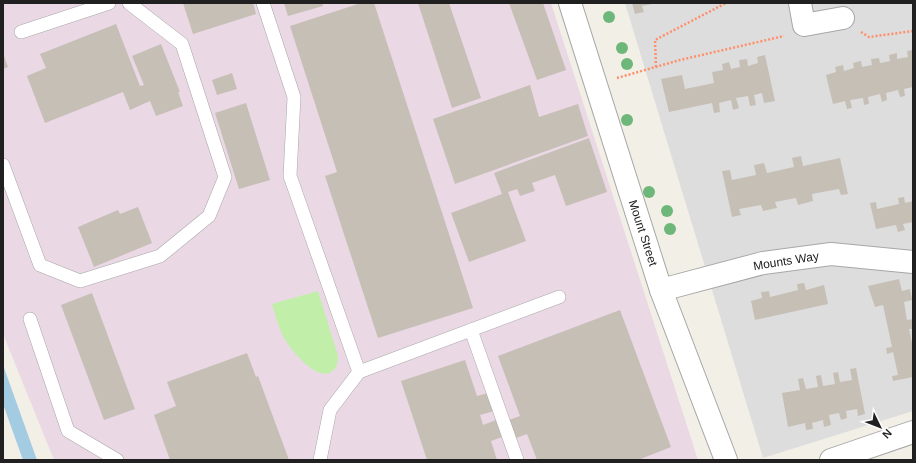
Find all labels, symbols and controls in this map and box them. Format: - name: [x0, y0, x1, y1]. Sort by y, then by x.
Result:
- street label: Mount Street: [626, 198, 660, 268]
- street label: Mounts Way: [752, 249, 820, 273]
- north arrow: [860, 407, 900, 447]
- text: N: [880, 427, 894, 441]

